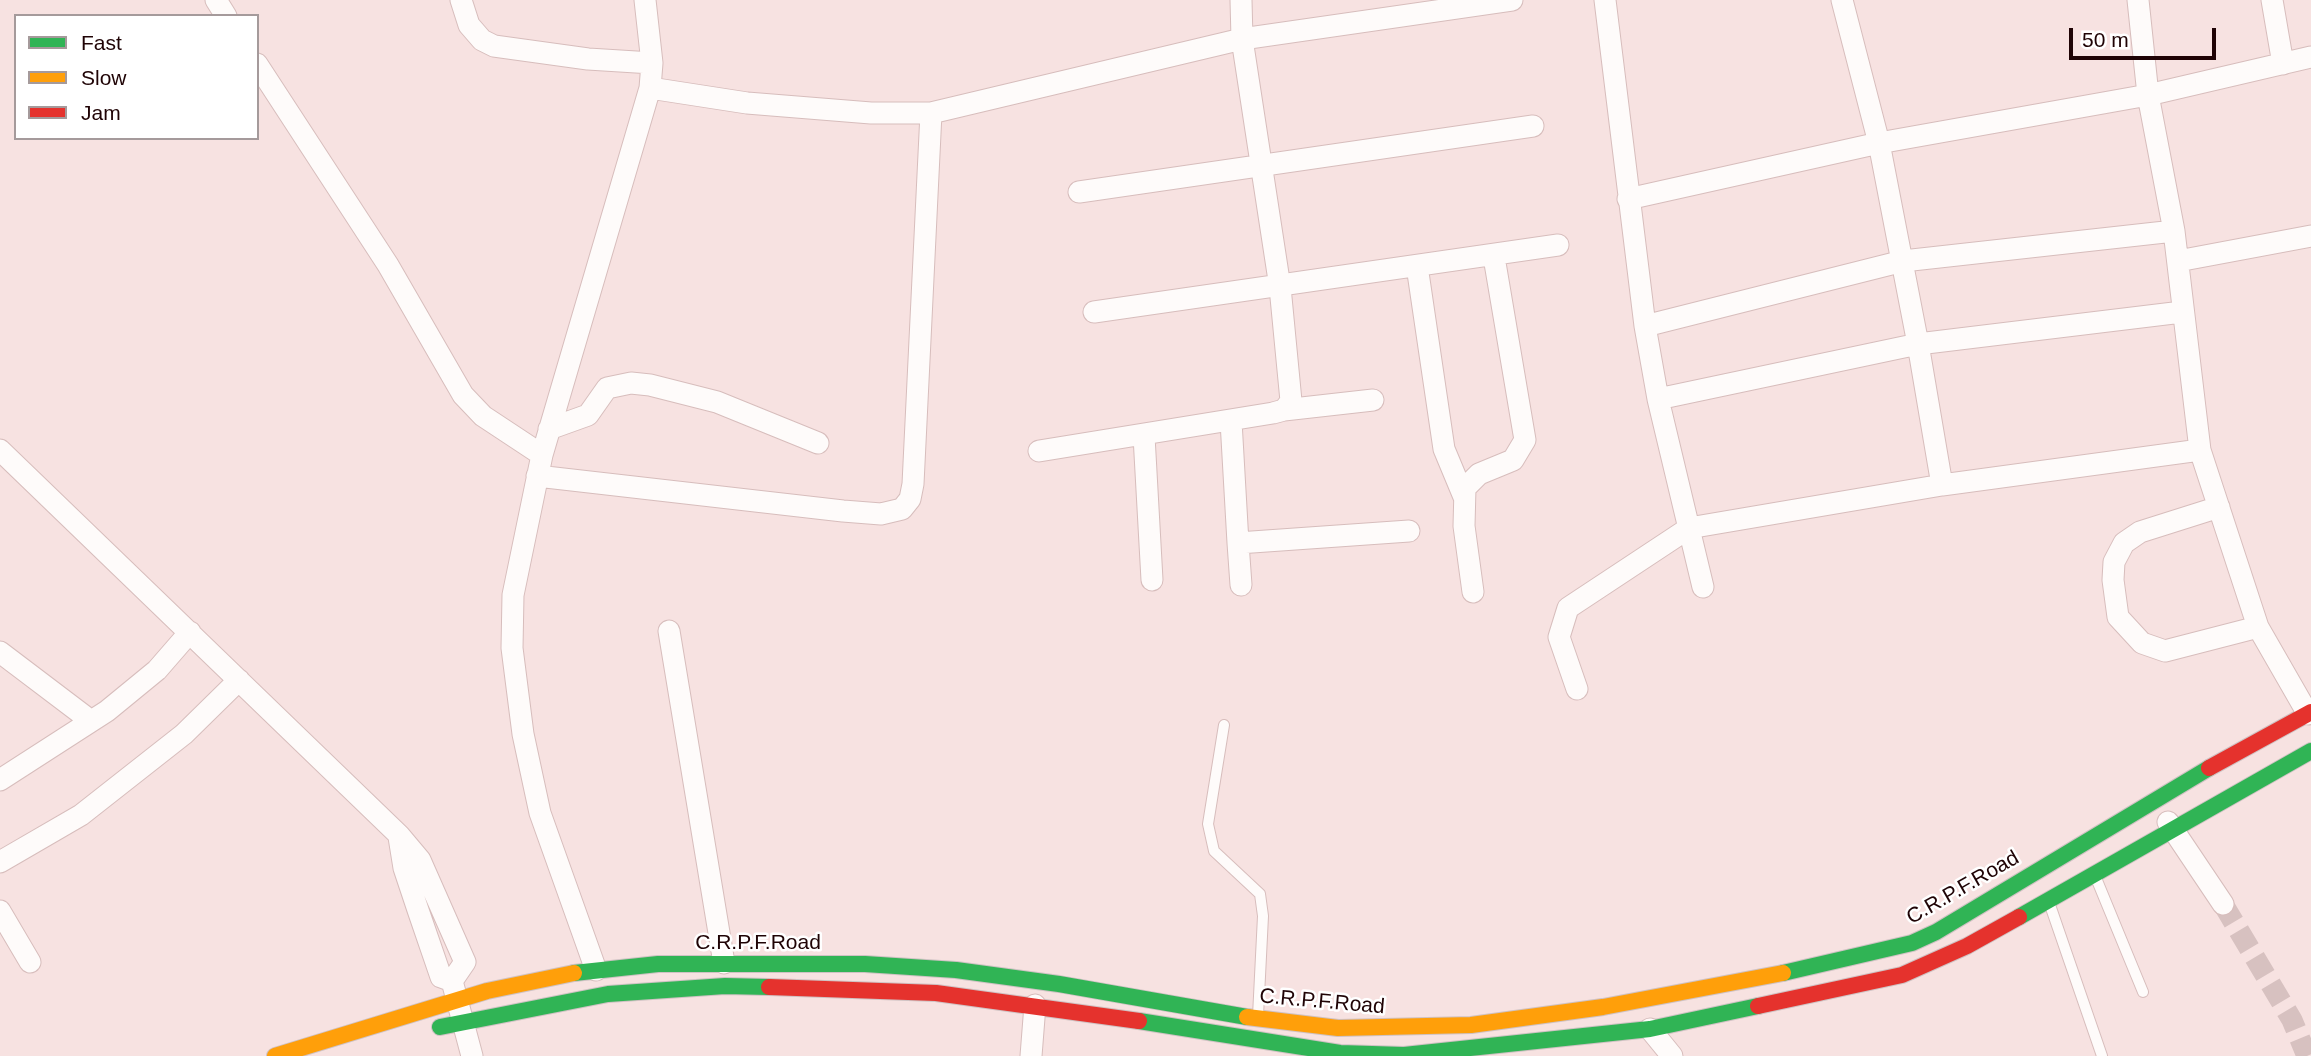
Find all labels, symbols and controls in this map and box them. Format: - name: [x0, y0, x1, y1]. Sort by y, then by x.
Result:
- legend: [14, 14, 259, 140]
- scale bar: [2073, 14, 2220, 58]
- text: 50 m: [2082, 28, 2129, 51]
- text: Fast: [81, 31, 122, 54]
- text: Slow: [81, 66, 127, 89]
- text: Jam: [81, 101, 121, 124]
- street label: C.R.P.F.Road: [1902, 846, 2024, 930]
- street label: C.R.P.F.Road: [695, 930, 821, 956]
- street label: C.R.P.F.Road: [1258, 984, 1386, 1020]

